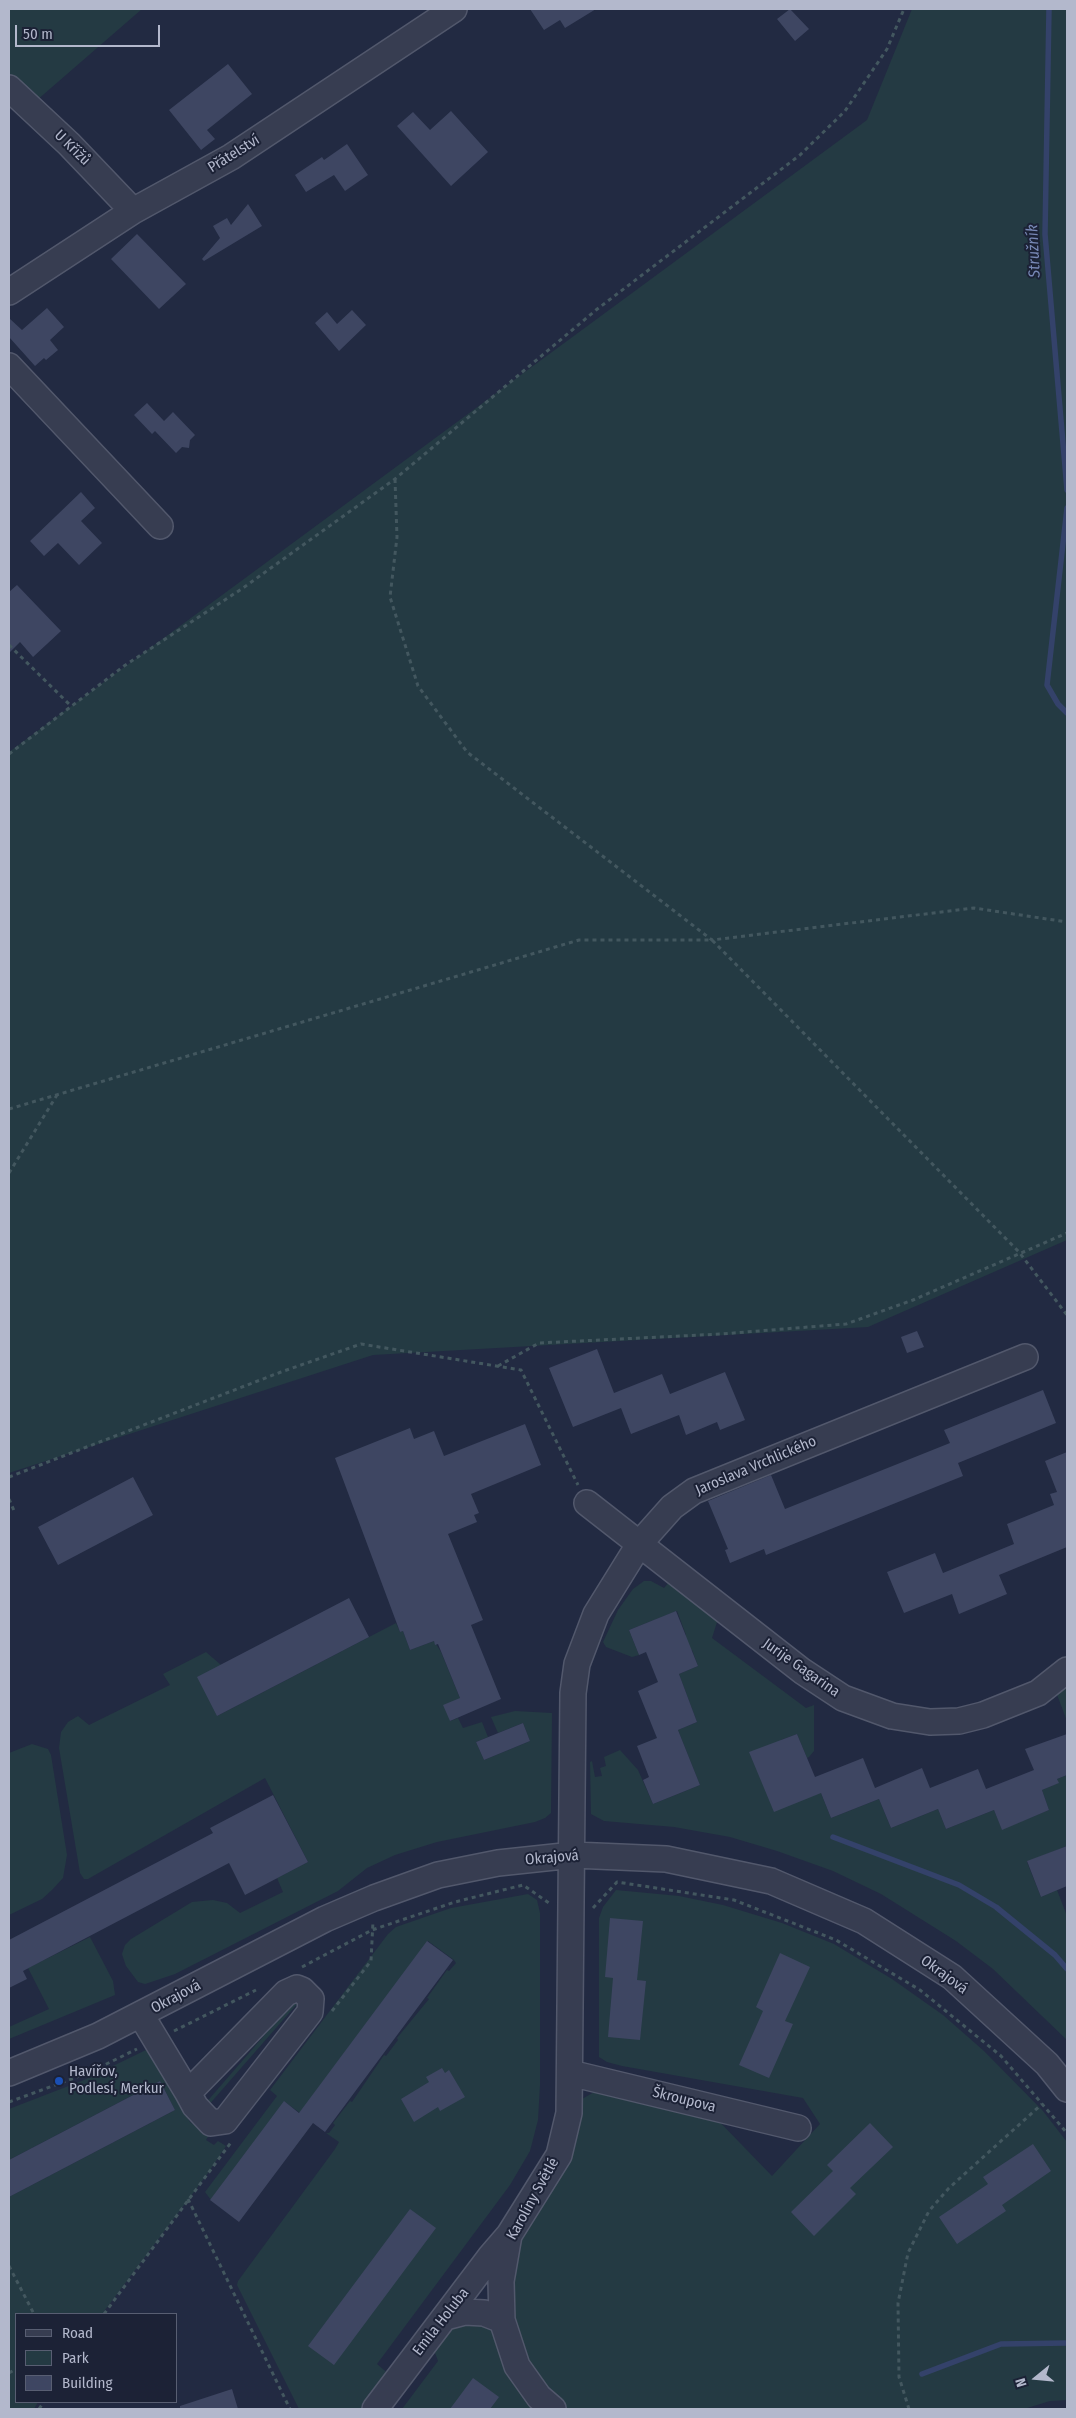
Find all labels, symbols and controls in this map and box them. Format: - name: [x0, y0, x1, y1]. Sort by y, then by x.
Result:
- scale bar: [18, 15, 162, 47]
- text: 50 m: [23, 25, 53, 43]
- street label: U Křížů: [50, 127, 94, 169]
- street label: Přátelství: [205, 131, 263, 177]
- water label: Stružník: [1023, 224, 1045, 278]
- street label: Jaroslava Vrchlického: [693, 1432, 819, 1500]
- street label: Jurije Gagarina: [759, 1635, 843, 1701]
- street label: Okrajová: [524, 1847, 580, 1869]
- street label: Okrajová: [917, 1952, 971, 1998]
- street label: Okrajová: [148, 1976, 204, 2018]
- place label: Havířov, Podlesí, Merkur: [69, 2063, 164, 2098]
- marker: Havířov, Podlesí, Merkur: [53, 2075, 65, 2087]
- street label: Škroupova: [650, 2083, 718, 2117]
- street label: Karolíny Světlé: [503, 2155, 563, 2243]
- street label: Emila Holuba: [409, 2285, 473, 2359]
- legend: [15, 2313, 178, 2403]
- text: Road: [62, 2324, 93, 2342]
- text: Park: [62, 2349, 89, 2367]
- north arrow: [1011, 2353, 1061, 2403]
- text: Building: [62, 2374, 113, 2392]
- text: N: [1012, 2376, 1031, 2389]

